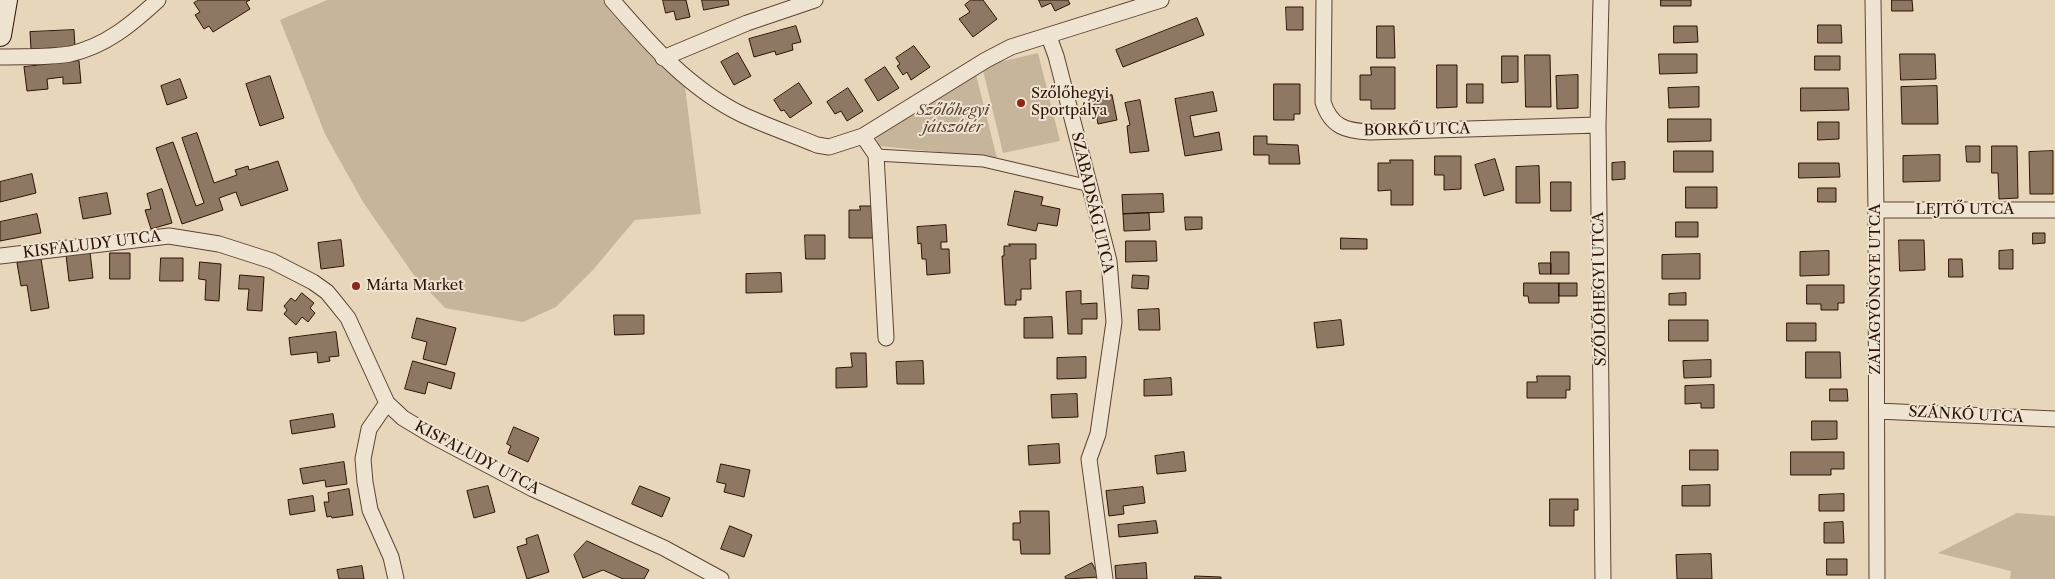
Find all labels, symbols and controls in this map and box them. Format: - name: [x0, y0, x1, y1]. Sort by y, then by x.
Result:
- place label: Szőlőhegyi Sportpálya: [1031, 85, 1109, 120]
- marker: Szőlőhegyi Sportpálya: [1015, 97, 1027, 109]
- park label: Szőlőhegyi játszótér: [917, 102, 989, 137]
- street label: BORKŐ UTCA: [1364, 120, 1470, 140]
- street label: SZABADSÁG UTCA: [1067, 131, 1117, 275]
- street label: LEJTŐ UTCA: [1916, 201, 2014, 219]
- street label: ZALAGYÖNGYE UTCA: [1867, 204, 1885, 374]
- street label: SZŐLŐHEGYI UTCA: [1590, 212, 1610, 366]
- street label: KISFALUDY UTCA: [22, 228, 162, 262]
- place label: Márta Market: [366, 277, 464, 295]
- marker: Márta Market: [350, 280, 362, 292]
- street label: SZÁNKÓ UTCA: [1908, 403, 2024, 427]
- street label: KISFALUDY UTCA: [411, 417, 543, 499]

